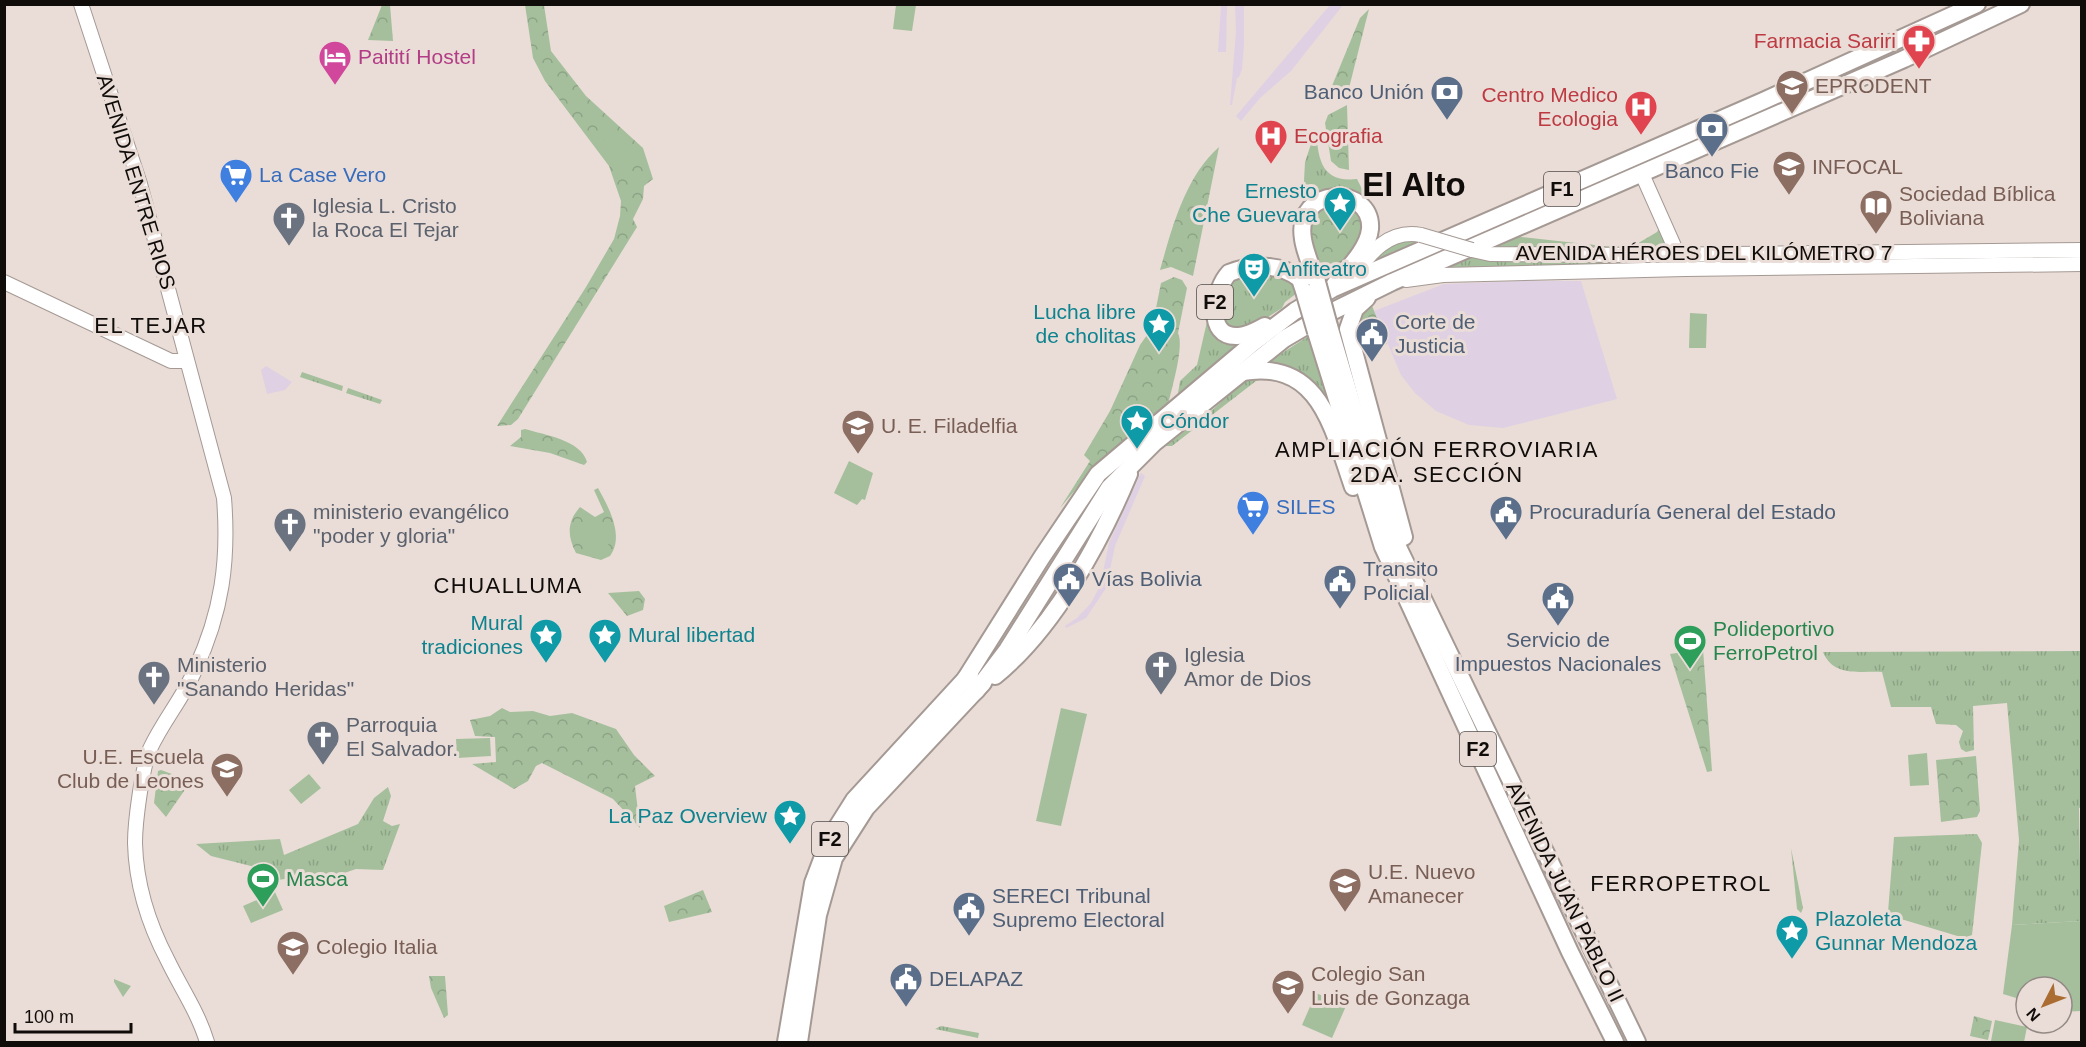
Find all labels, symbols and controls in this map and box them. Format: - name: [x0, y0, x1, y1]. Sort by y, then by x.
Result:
- pharmacy icon: Farmacia Sariri: [1901, 23, 1937, 70]
- place label: Farmacia Sariri: [1754, 29, 1896, 52]
- hotel icon: Paitití Hostel: [317, 39, 353, 86]
- place label: Paitití Hostel: [358, 45, 476, 68]
- school or university icon: EPRODENT: [1774, 68, 1810, 115]
- street label: AVENIDA ENTRE RIOS: [93, 72, 180, 292]
- bank icon: Banco Unión: [1429, 74, 1465, 121]
- place label: EPRODENT: [1815, 74, 1932, 97]
- place label: Banco Unión: [1304, 80, 1424, 103]
- place label: Centro Medico Ecologia: [1481, 83, 1618, 130]
- hospital icon: Centro Medico Ecologia: [1623, 89, 1659, 136]
- bank icon: Banco Fie: [1694, 111, 1730, 158]
- hospital icon: Ecografia: [1253, 118, 1289, 165]
- place label: Ecografia: [1294, 124, 1383, 147]
- school or university icon: INFOCAL: [1771, 149, 1807, 196]
- place label: INFOCAL: [1812, 155, 1903, 178]
- supermarket icon: La Case Vero: [218, 157, 254, 204]
- place label: Banco Fie: [1665, 159, 1759, 182]
- place label: La Case Vero: [259, 163, 386, 186]
- district label: El Alto: [1362, 166, 1466, 203]
- road number: F1: [1544, 172, 1580, 206]
- place label: Ernesto Che Guevara: [1192, 179, 1317, 226]
- place label: Sociedad Bíblica Boliviana: [1899, 182, 2056, 229]
- place icon: Ernesto Che Guevara: [1322, 185, 1358, 232]
- library icon: Sociedad Bíblica Boliviana: [1858, 188, 1894, 235]
- place label: Iglesia L. Cristo la Roca El Tejar: [312, 194, 459, 241]
- church icon: Iglesia L. Cristo la Roca El Tejar: [271, 200, 307, 247]
- street label: AVENIDA HÉROES DEL KILÓMETRO 7: [1516, 241, 1892, 264]
- theatre icon: Anfiteatro: [1236, 251, 1272, 298]
- place label: Anfiteatro: [1277, 257, 1367, 280]
- road number: F2: [1197, 285, 1233, 319]
- place label: Lucha libre de cholitas: [1033, 300, 1136, 347]
- place icon: Lucha libre de cholitas: [1141, 306, 1177, 353]
- place label: Corte de Justicia: [1395, 310, 1476, 357]
- district label: EL TEJAR: [94, 313, 208, 338]
- public building icon: Corte de Justicia: [1354, 316, 1390, 363]
- place icon: Cóndor: [1119, 403, 1155, 450]
- school or university icon: U. E. Filadelfia: [840, 408, 876, 455]
- place label: Cóndor: [1160, 409, 1229, 432]
- place label: U. E. Filadelfia: [881, 414, 1018, 437]
- district label: AMPLIACIÓN FERROVIARIA 2DA. SECCIÓN: [1275, 437, 1599, 487]
- supermarket icon: SILES: [1235, 489, 1271, 536]
- public building icon: Procuraduría General del Estado: [1488, 494, 1524, 541]
- place label: SILES: [1276, 495, 1336, 518]
- place label: ministerio evangélico "poder y gloria": [313, 500, 509, 547]
- place label: Procuraduría General del Estado: [1529, 500, 1836, 523]
- church icon: ministerio evangélico "poder y gloria": [272, 506, 308, 553]
- place label: Transito Policial: [1363, 557, 1438, 604]
- public building icon: Vías Bolivia: [1051, 561, 1087, 608]
- public building icon: Transito Policial: [1322, 563, 1358, 610]
- place label: Vías Bolivia: [1092, 567, 1202, 590]
- district label: CHUALLUMA: [433, 573, 583, 598]
- public building icon: Servicio de Impuestos Nacionales: [1540, 580, 1576, 627]
- place label: Mural tradiciones: [421, 611, 523, 658]
- place icon: Mural tradiciones: [528, 617, 564, 664]
- place icon: Mural libertad: [587, 617, 623, 664]
- place label: Polideportivo FerroPetrol: [1713, 617, 1834, 664]
- place label: Mural libertad: [628, 623, 755, 646]
- sports icon: Polideportivo FerroPetrol: [1672, 623, 1708, 670]
- place label: Servicio de Impuestos Nacionales: [1455, 628, 1661, 675]
- place label: Iglesia Amor de Dios: [1184, 643, 1311, 690]
- church icon: Iglesia Amor de Dios: [1143, 649, 1179, 696]
- place label: Ministerio "Sanando Heridas": [177, 653, 354, 700]
- church icon: Ministerio "Sanando Heridas": [136, 659, 172, 706]
- place label: Parroquia El Salvador.: [346, 713, 458, 760]
- church icon: Parroquia El Salvador.: [305, 719, 341, 766]
- road number: F2: [1460, 732, 1496, 766]
- place label: U.E. Escuela Club de Leones: [57, 745, 204, 792]
- school or university icon: U.E. Escuela Club de Leones: [209, 751, 245, 798]
- street label: AVENIDA JUAN PABLO II: [1502, 778, 1629, 1006]
- place icon: La Paz Overview: [772, 798, 808, 845]
- place label: La Paz Overview: [608, 804, 768, 827]
- road number: F2: [812, 822, 848, 856]
- place label: U.E. Nuevo Amanecer: [1368, 860, 1475, 907]
- sports icon: Masca: [245, 861, 281, 908]
- school or university icon: U.E. Nuevo Amanecer: [1327, 866, 1363, 913]
- place label: Masca: [286, 867, 348, 890]
- district label: FERROPETROL: [1590, 871, 1772, 896]
- place label: SERECI Tribunal Supremo Electoral: [992, 884, 1165, 931]
- public building icon: SERECI Tribunal Supremo Electoral: [951, 890, 987, 937]
- place label: Plazoleta Gunnar Mendoza: [1815, 907, 1978, 954]
- place icon: Plazoleta Gunnar Mendoza: [1774, 913, 1810, 960]
- school or university icon: Colegio Italia: [275, 929, 311, 976]
- place label: Colegio Italia: [316, 935, 438, 958]
- public building icon: DELAPAZ: [888, 961, 924, 1008]
- place label: Colegio San Luis de Gonzaga: [1311, 962, 1470, 1009]
- place label: DELAPAZ: [929, 967, 1023, 990]
- school or university icon: Colegio San Luis de Gonzaga: [1270, 968, 1306, 1015]
- north arrow: [2014, 975, 2074, 1035]
- scale bar: [15, 996, 130, 1034]
- text: N: [2023, 1005, 2043, 1025]
- text: 100 m: [24, 1007, 74, 1027]

